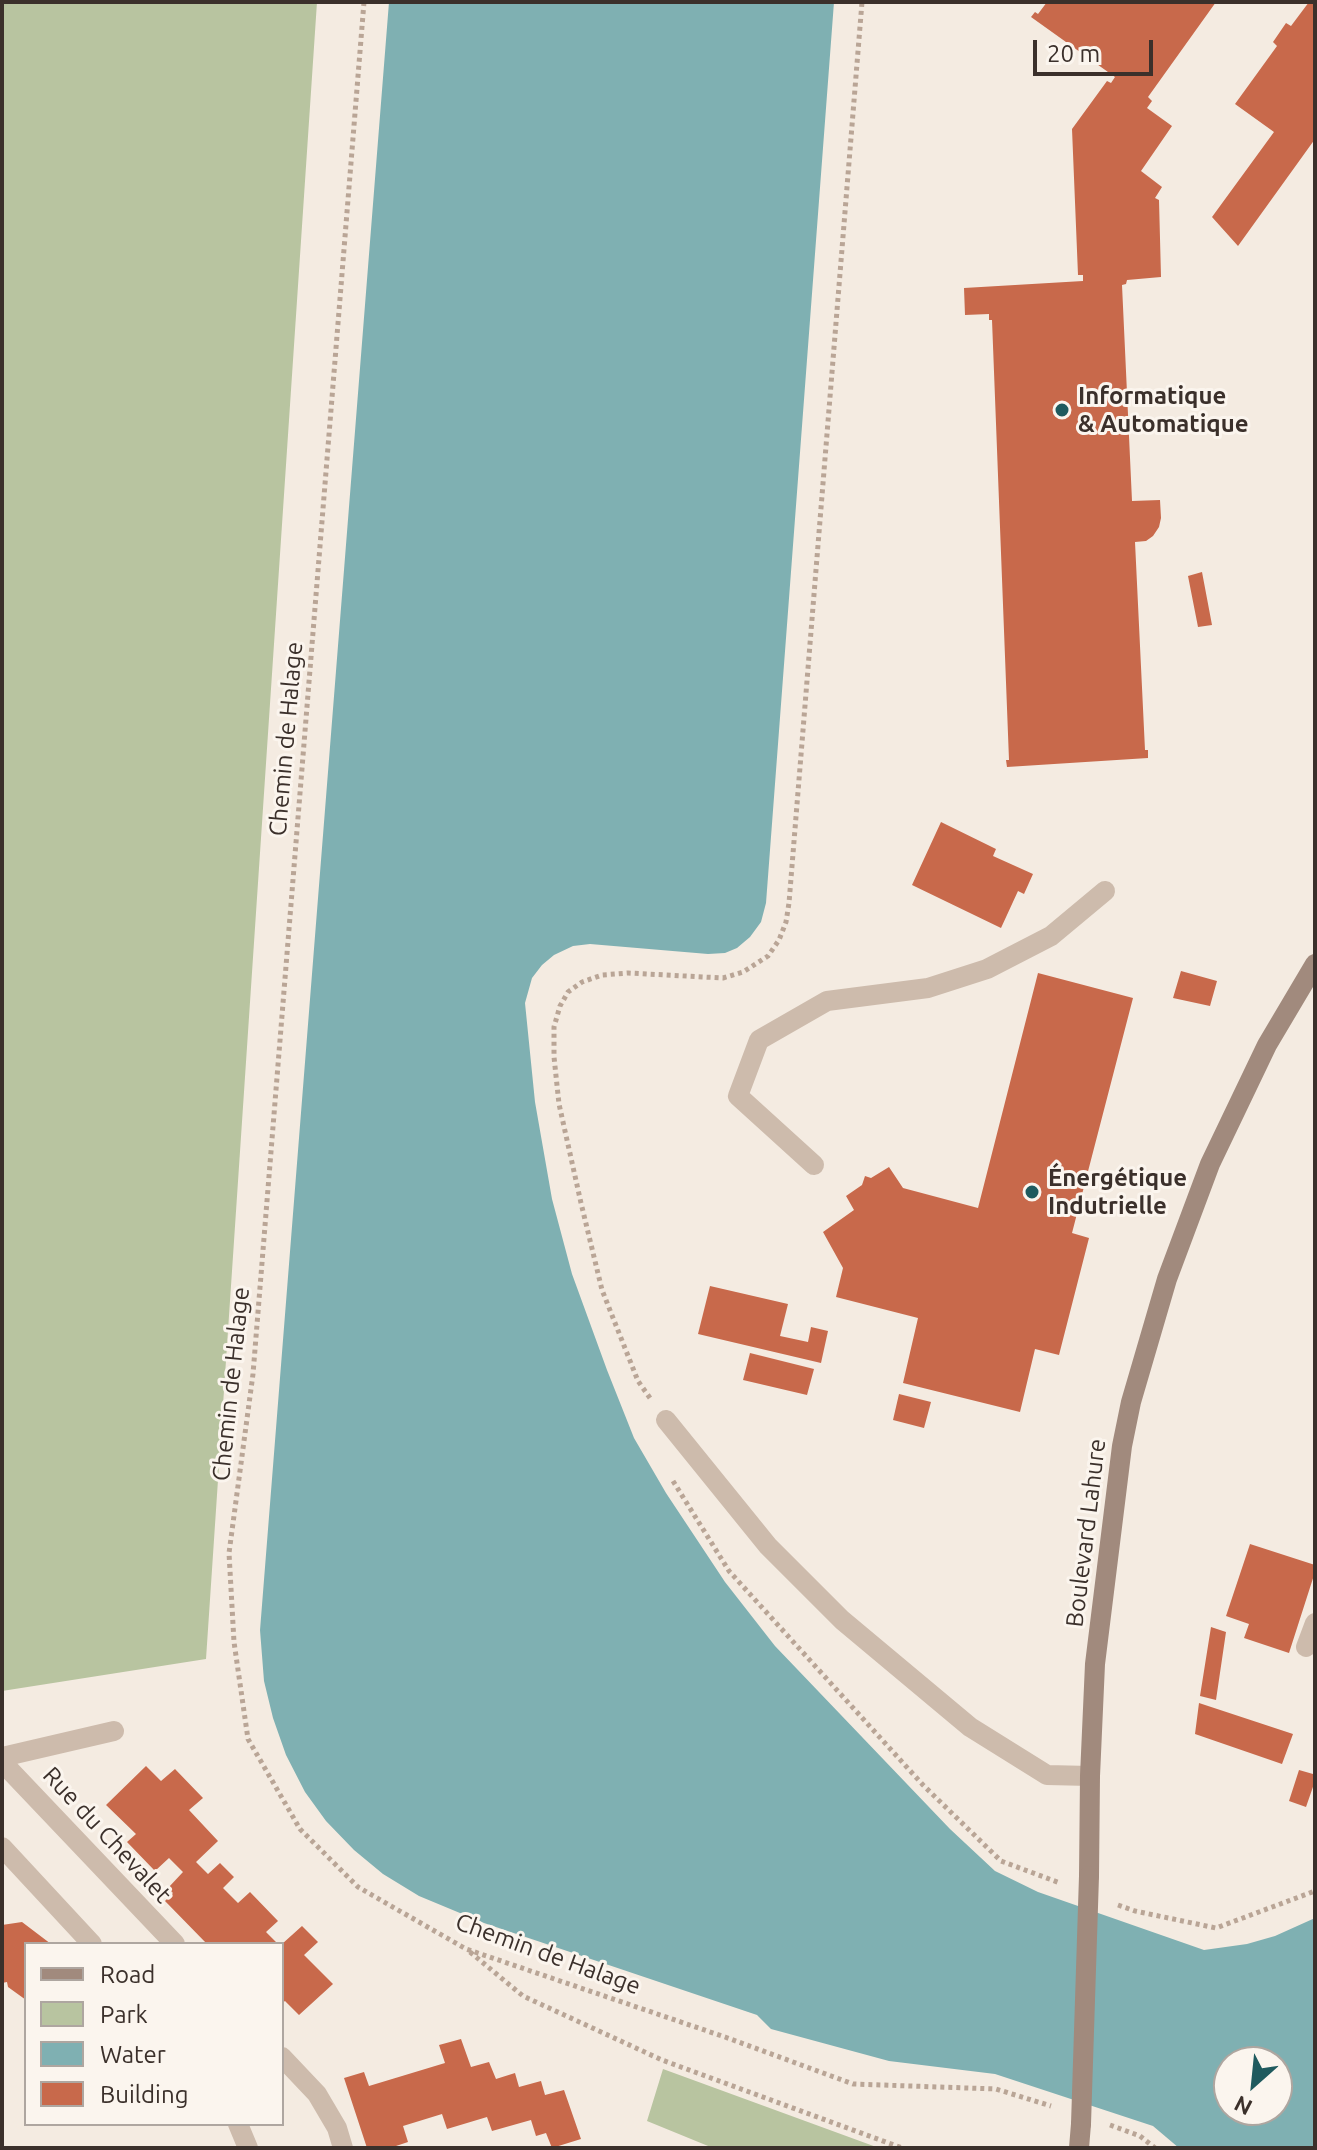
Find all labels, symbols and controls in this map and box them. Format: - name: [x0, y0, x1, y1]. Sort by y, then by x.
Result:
- scale bar: [1037, 24, 1157, 74]
- text: 20 m: [1047, 40, 1100, 67]
- place label: Informatique & Automatique: [1078, 382, 1249, 438]
- marker: Informatique & Automatique: [1053, 401, 1071, 419]
- street label: Chemin de Halage: [263, 641, 309, 837]
- place label: Énergétique Indutrielle: [1048, 1164, 1187, 1220]
- marker: Énergétique Indutrielle: [1023, 1183, 1041, 1201]
- street label: Chemin de Halage: [206, 1286, 256, 1482]
- street label: Boulevard Lahure: [1060, 1437, 1112, 1629]
- street label: Rue du Chevalet: [37, 1761, 177, 1909]
- street label: Chemin de Halage: [451, 1907, 645, 2001]
- legend: [24, 1942, 284, 2126]
- text: Road: [100, 1961, 155, 1988]
- text: Park: [100, 2001, 148, 2028]
- text: Water: [100, 2041, 166, 2068]
- north arrow: [1213, 2046, 1293, 2126]
- text: Building: [100, 2081, 188, 2108]
- text: N: [1230, 2091, 1256, 2121]

